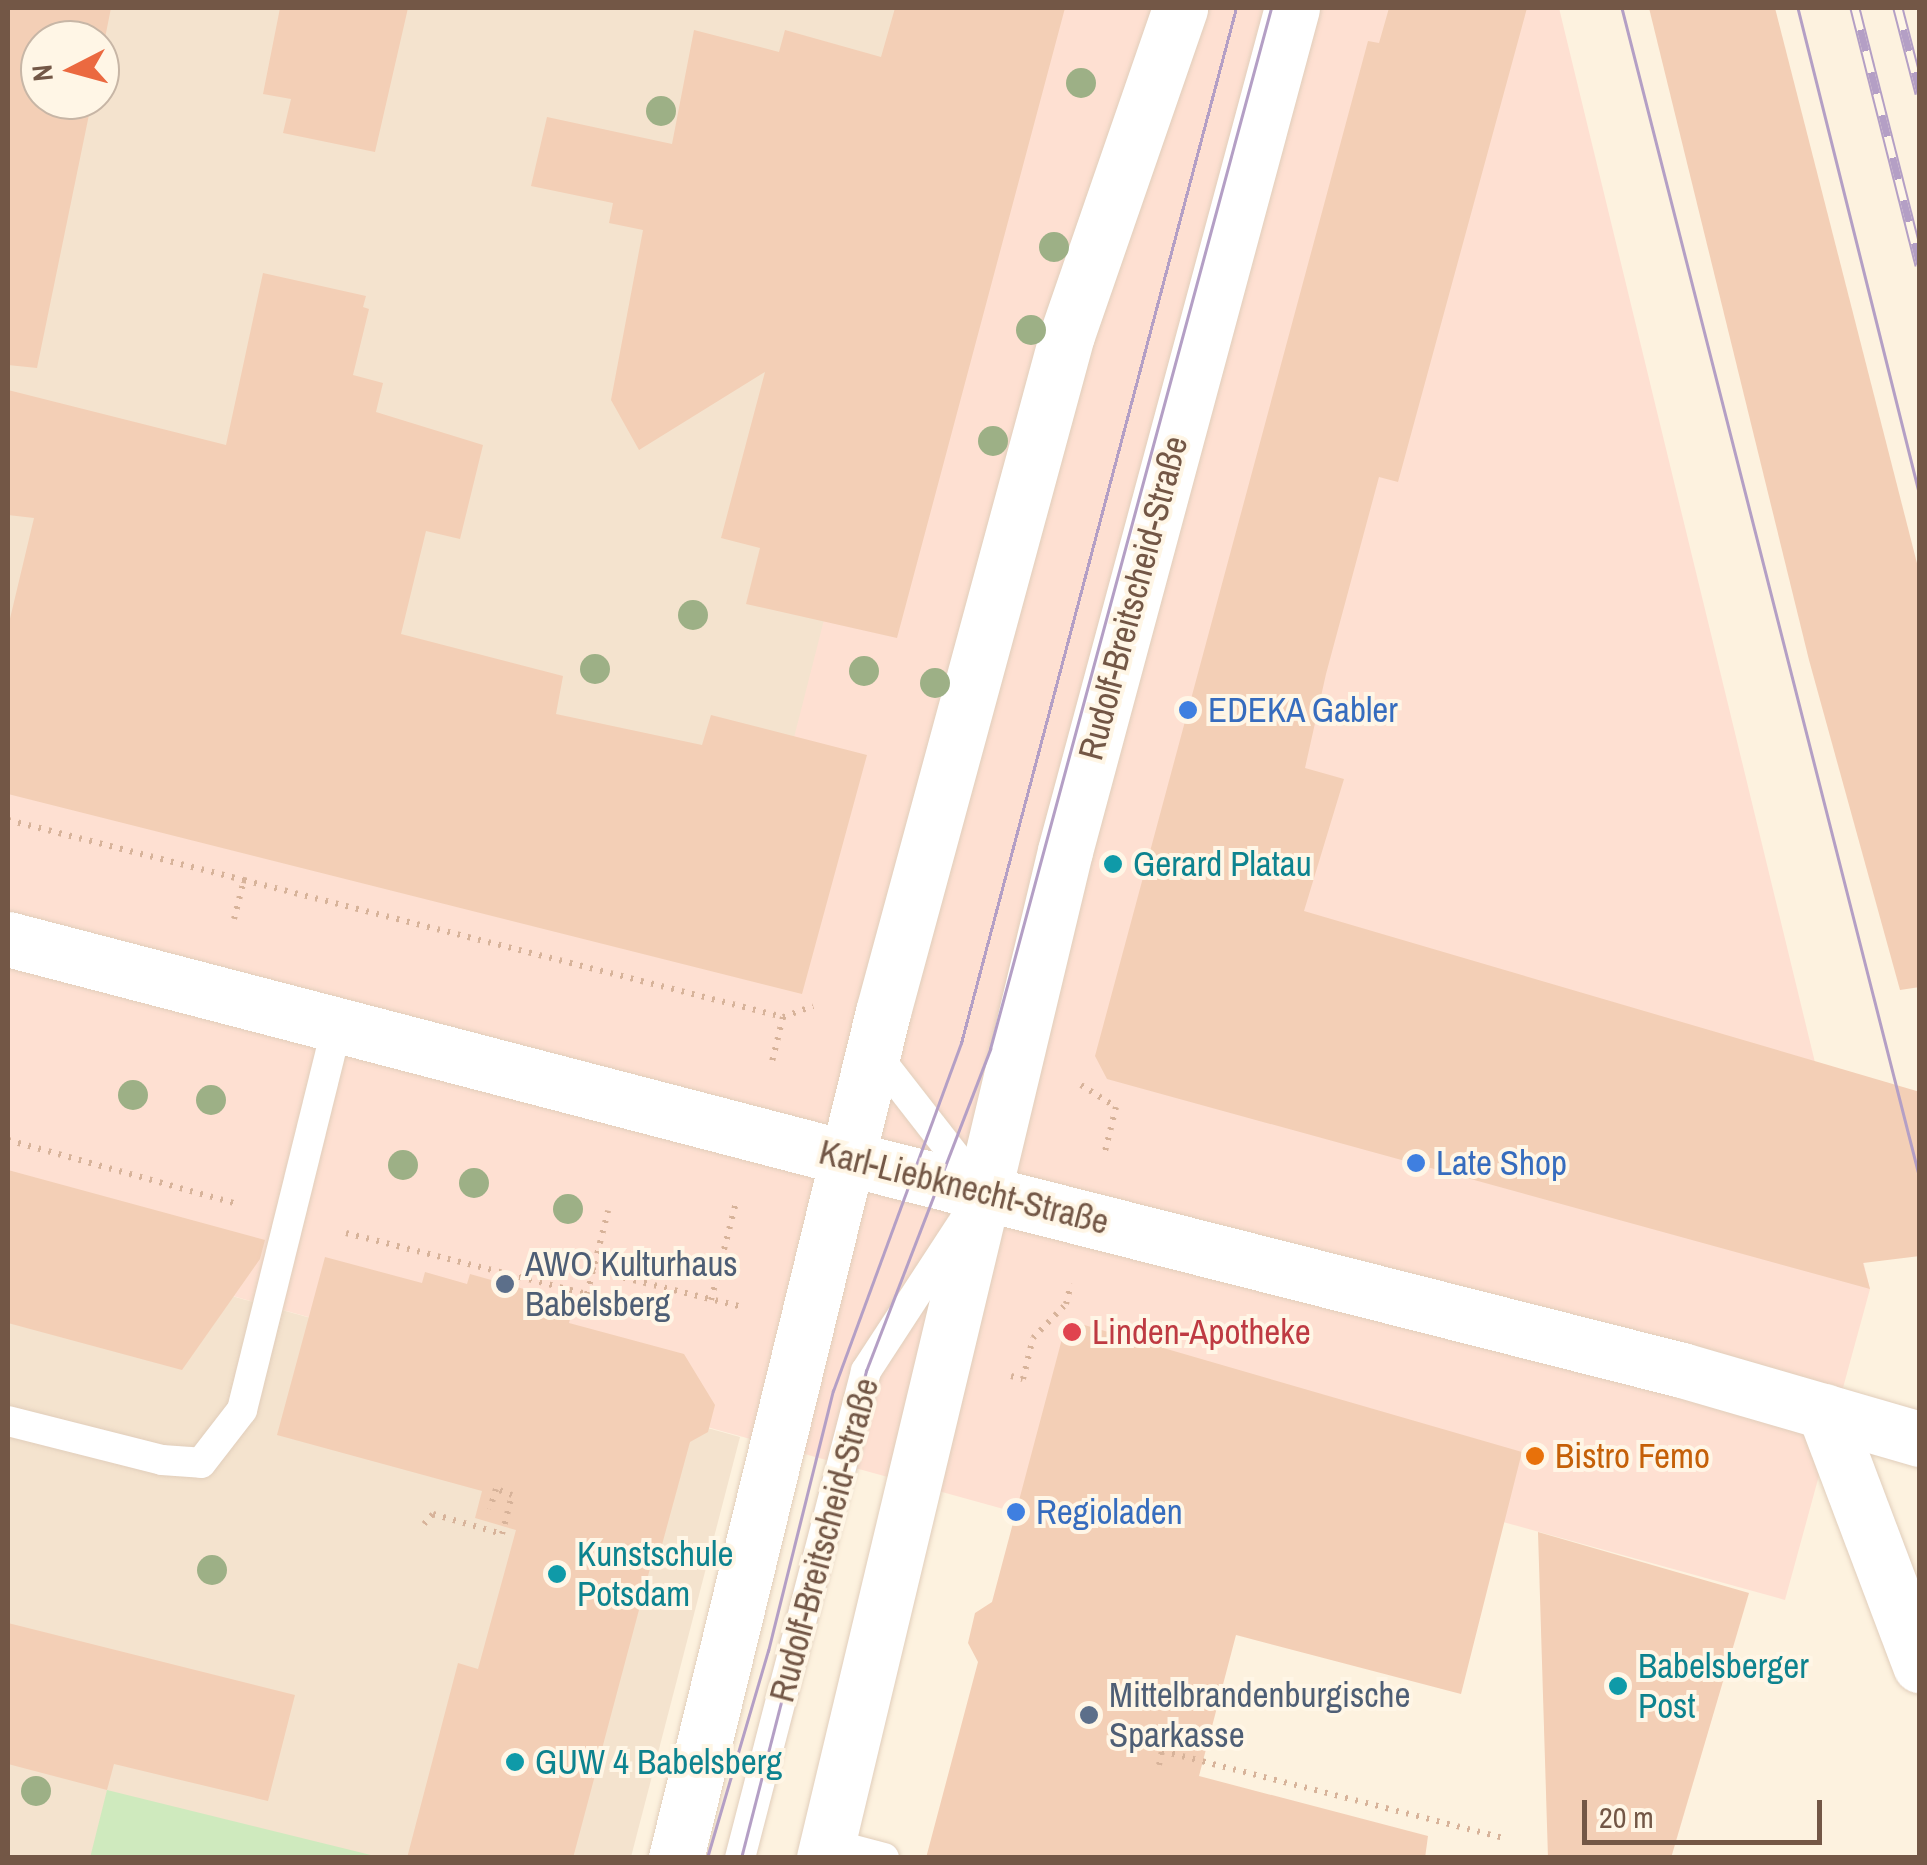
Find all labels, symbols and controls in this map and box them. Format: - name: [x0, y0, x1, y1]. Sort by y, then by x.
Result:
- north arrow: [20, 20, 120, 120]
- text: N: [22, 63, 62, 83]
- street label: Rudolf-Breitscheid-Straße: [1070, 432, 1196, 764]
- place label: EDEKA Gabler: [1208, 689, 1399, 731]
- marker: EDEKA Gabler: [1177, 699, 1199, 721]
- place label: Gerard Platau: [1133, 843, 1312, 885]
- marker: Gerard Platau: [1102, 853, 1124, 875]
- street label: Karl-Liebknecht-Straße: [815, 1131, 1113, 1243]
- place label: Late Shop: [1436, 1142, 1567, 1184]
- marker: Late Shop: [1405, 1152, 1427, 1174]
- place label: AWO Kulturhaus Babelsberg: [525, 1243, 738, 1325]
- marker: AWO Kulturhaus Babelsberg: [494, 1273, 516, 1295]
- place label: Linden-Apotheke: [1092, 1311, 1311, 1353]
- marker: Linden-Apotheke: [1061, 1321, 1083, 1343]
- street label: Rudolf-Breitscheid-Straße: [761, 1374, 887, 1706]
- place label: Bistro Femo: [1555, 1435, 1710, 1477]
- marker: Bistro Femo: [1524, 1445, 1546, 1467]
- place label: Regioladen: [1036, 1491, 1183, 1533]
- marker: Regioladen: [1005, 1501, 1027, 1523]
- place label: Kunstschule Potsdam: [577, 1533, 733, 1615]
- marker: Kunstschule Potsdam: [546, 1563, 568, 1585]
- place label: Babelsberger Post: [1638, 1645, 1809, 1727]
- place label: Mittelbrandenburgische Sparkasse: [1109, 1674, 1411, 1756]
- marker: Babelsberger Post: [1607, 1675, 1629, 1697]
- marker: Mittelbrandenburgische Sparkasse: [1078, 1704, 1100, 1726]
- place label: GUW 4 Babelsberg: [535, 1741, 782, 1783]
- marker: GUW 4 Babelsberg: [504, 1751, 526, 1773]
- scale bar: [1587, 1780, 1827, 1842]
- text: 20 m: [1599, 1797, 1654, 1837]

